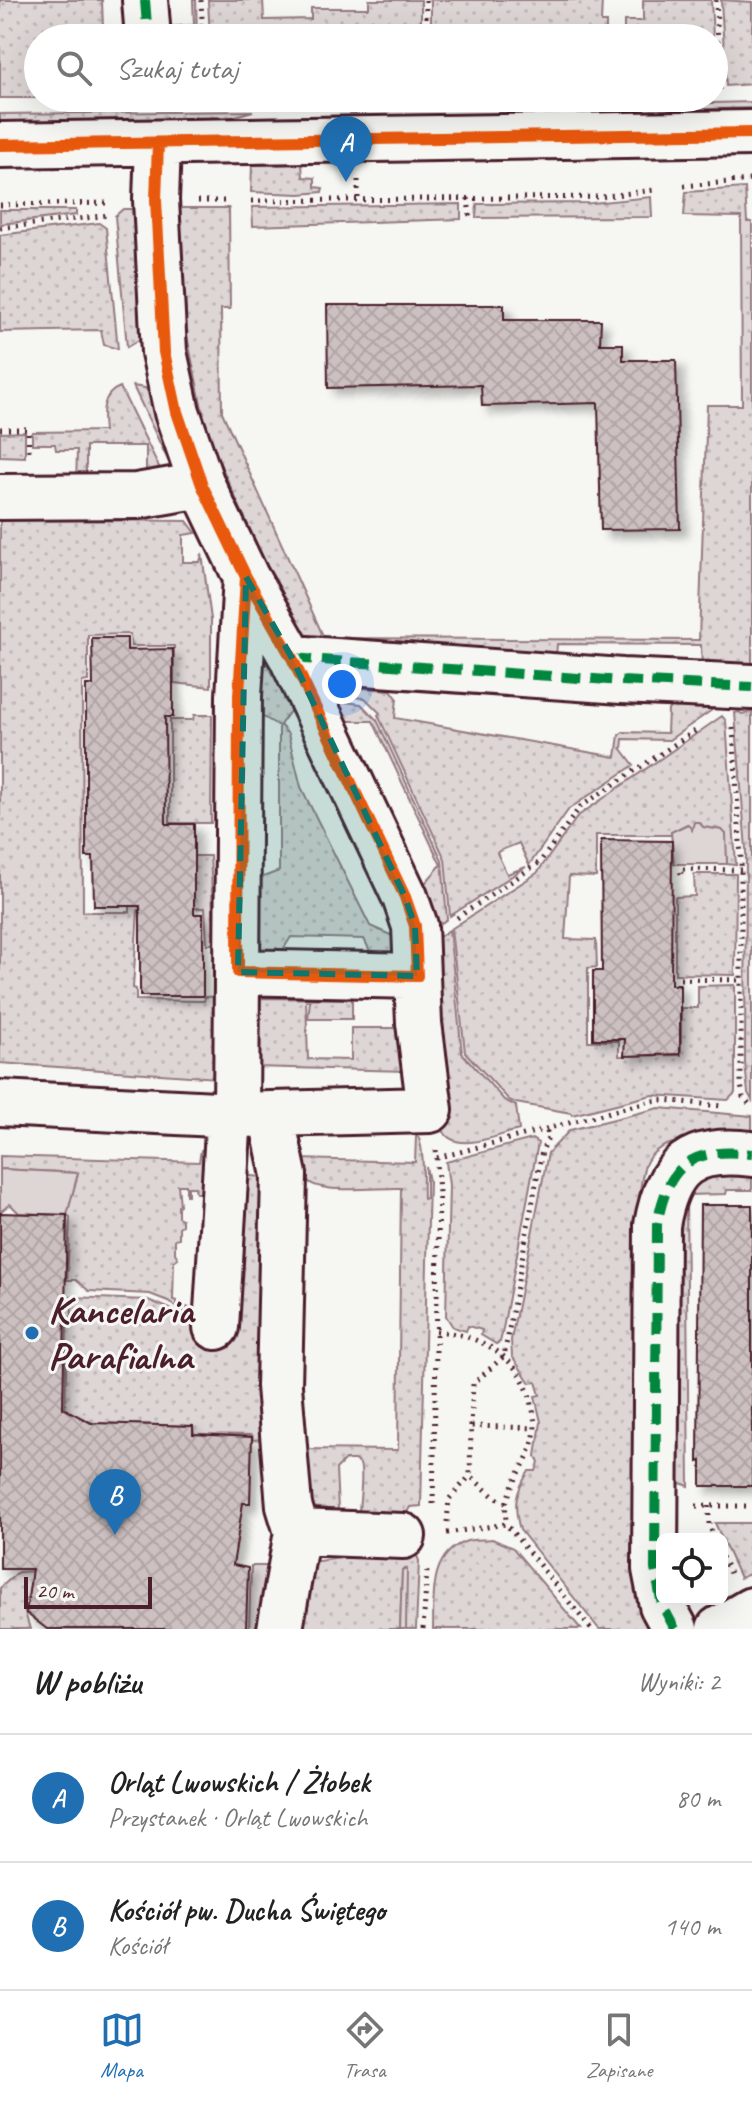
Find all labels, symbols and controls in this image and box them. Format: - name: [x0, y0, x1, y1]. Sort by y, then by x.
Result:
- search box: [24, 24, 728, 112]
- icon: search: [52, 46, 96, 90]
- text: Szukaj tutaj: [116, 49, 238, 87]
- pin: A: [320, 116, 372, 182]
- your location: [322, 664, 362, 704]
- place label: Kancelaria Parafialna: [48, 1285, 196, 1381]
- marker: Kancelaria Parafialna: [23, 1324, 41, 1342]
- pin: B: [89, 1469, 141, 1535]
- map controls: [656, 1533, 728, 1605]
- button: locate: [656, 1533, 728, 1605]
- scale bar: [24, 1573, 152, 1609]
- text: 20 m: [36, 1577, 73, 1605]
- text: W pobliżu: [32, 1660, 141, 1703]
- text: Wyniki: 2: [638, 1665, 720, 1698]
- text: Orląt Lwowskich / Żłobek: [108, 1763, 370, 1801]
- text: A: [51, 1782, 65, 1815]
- text: 80 m: [676, 1782, 720, 1815]
- text: Przystanek · Orląt Lwowskich: [108, 1801, 367, 1834]
- text: Kościół pw. Ducha Świętego: [108, 1891, 385, 1929]
- text: B: [51, 1910, 65, 1943]
- text: 140 m: [664, 1910, 720, 1943]
- text: Kościół: [108, 1929, 167, 1962]
- tab: Mapa: [100, 2008, 144, 2084]
- tab: Trasa: [343, 2008, 387, 2084]
- tab: Zapisane: [586, 2008, 652, 2084]

